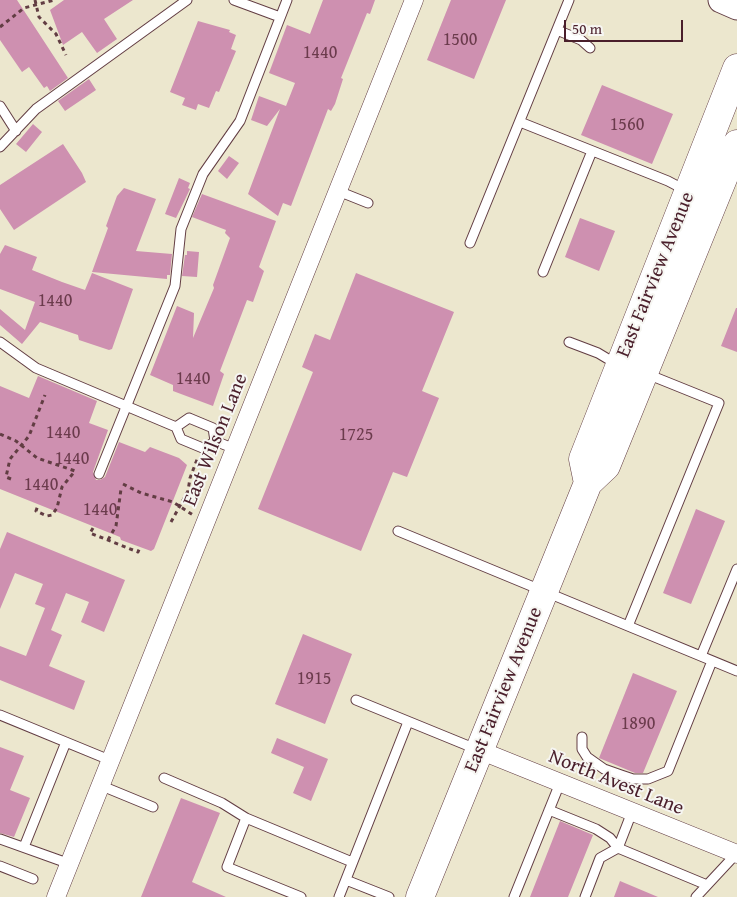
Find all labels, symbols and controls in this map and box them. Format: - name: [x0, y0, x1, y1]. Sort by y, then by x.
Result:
- scale bar: [567, 10, 686, 42]
- text: 50 m: [572, 18, 602, 39]
- house number: 1500: [443, 29, 477, 51]
- house number: 1440: [303, 42, 337, 64]
- house number: 1560: [610, 114, 644, 136]
- street label: East Fairview Avenue: [612, 189, 700, 361]
- house number: 1440: [38, 290, 72, 312]
- house number: 1440: [176, 368, 210, 390]
- street label: East Wilson Lane: [179, 370, 253, 510]
- house number: 1440: [46, 422, 80, 444]
- house number: 1725: [339, 424, 373, 446]
- house number: 1440: [55, 448, 89, 470]
- house number: 1440: [24, 474, 58, 496]
- house number: 1440: [83, 499, 117, 521]
- street label: East Fairview Avenue: [460, 604, 548, 776]
- house number: 1915: [297, 668, 331, 690]
- house number: 1890: [621, 713, 655, 735]
- street label: North Avest Lane: [545, 745, 687, 821]

